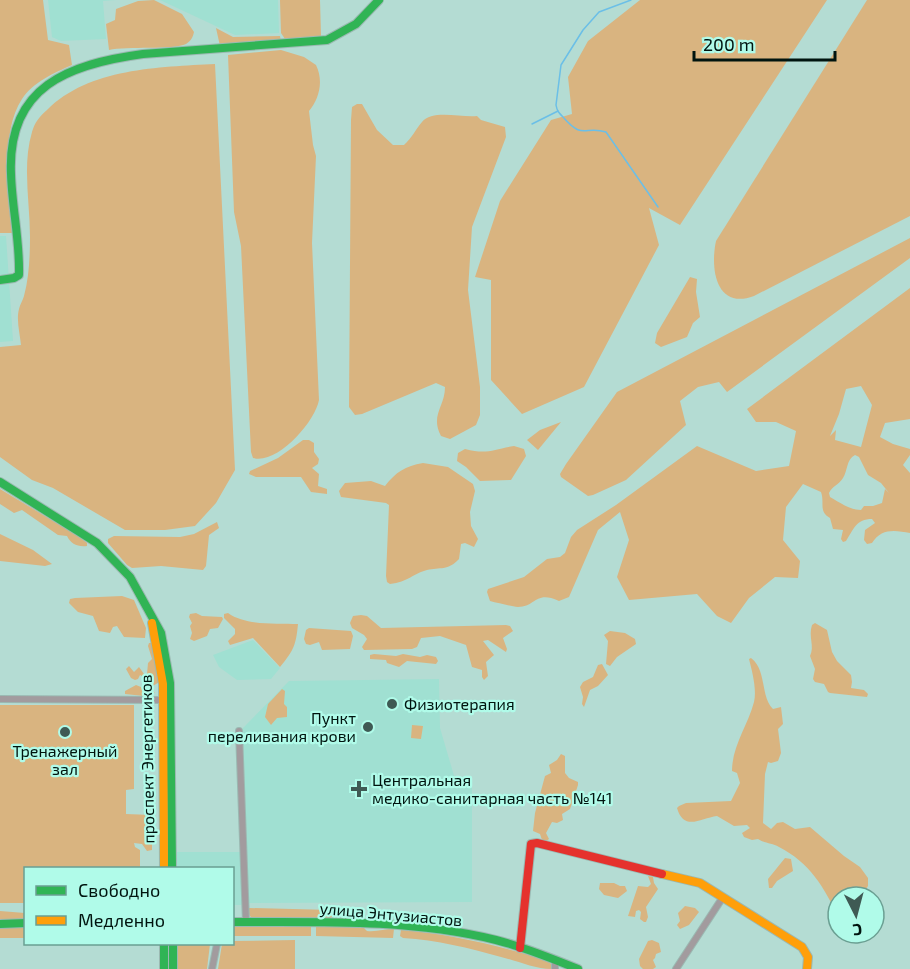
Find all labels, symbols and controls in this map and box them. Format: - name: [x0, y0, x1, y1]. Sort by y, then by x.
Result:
- scale bar: [694, 24, 835, 62]
- text: 200 m: [703, 33, 755, 55]
- street label: проспект Энергетиков: [136, 674, 157, 844]
- place label: Физиотерапия: [404, 694, 515, 713]
- marker: Физиотерапия: [385, 697, 399, 711]
- place label: Пункт переливания крови: [208, 708, 356, 745]
- marker: Пункт переливания крови: [361, 720, 375, 734]
- marker: Тренажерный зал: [58, 725, 72, 739]
- place label: Тренажерный зал: [13, 741, 117, 778]
- place label: Центральная медико-санитарная часть №141: [372, 770, 612, 807]
- marker: Центральная медико-санитарная часть №141: [350, 780, 368, 798]
- legend: [24, 867, 234, 945]
- text: Свободно: [78, 879, 160, 901]
- north arrow: [826, 885, 886, 945]
- street label: улица Энтузиастов: [319, 898, 463, 930]
- text: Медленно: [78, 909, 165, 931]
- text: С: [852, 920, 863, 940]

